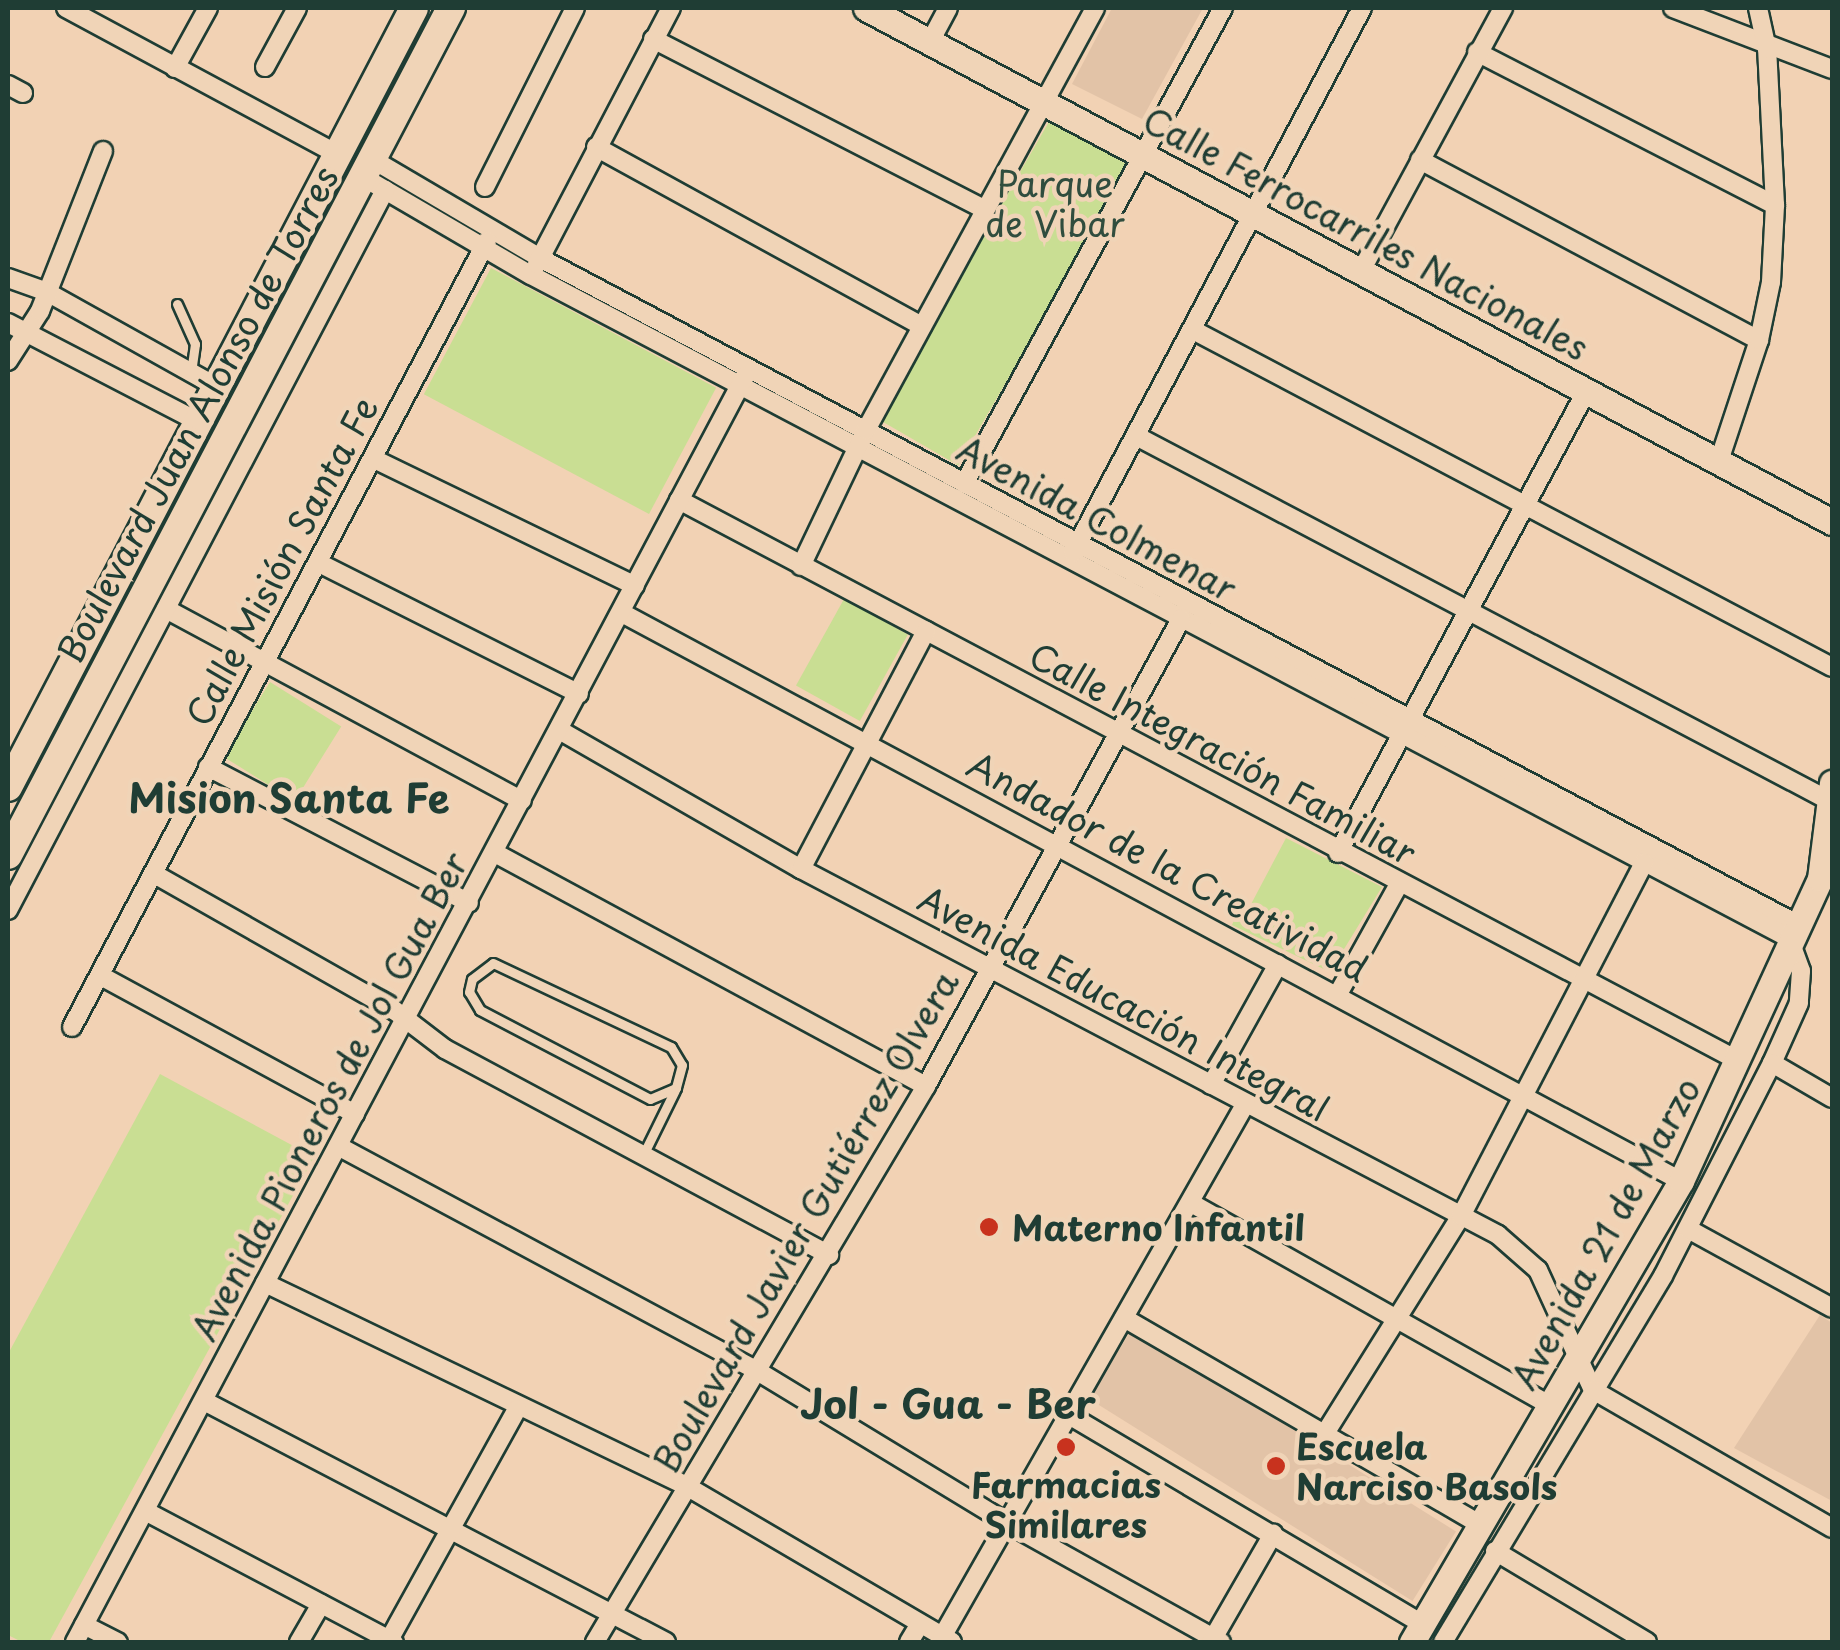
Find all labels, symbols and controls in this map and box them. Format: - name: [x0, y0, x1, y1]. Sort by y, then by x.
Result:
- street label: Calle Ferrocarriles Nacionales: [1133, 96, 1599, 370]
- street label: Boulevard Juan Alonso de Torres: [49, 160, 345, 668]
- park label: Parque de Vibar: [985, 162, 1125, 244]
- street label: Calle Misión Santa Fe: [177, 390, 385, 732]
- street label: Avenida Colmenar: [951, 427, 1243, 609]
- street label: Calle Integración Familiar: [1020, 632, 1426, 874]
- street label: Andador de la Creatividad: [961, 742, 1375, 990]
- district label: Mision Santa Fe: [129, 773, 449, 821]
- street label: Avenida Pioneros de Jol Gua Ber: [181, 843, 477, 1349]
- street label: Avenida Educación Integral: [912, 877, 1336, 1129]
- street label: Boulevard Javier Gutiérrez Olvera: [644, 962, 966, 1480]
- street label: Avenida 21 de Marzo: [1501, 1068, 1709, 1398]
- place label: Materno Infantil: [1012, 1206, 1307, 1248]
- marker: Materno Infantil: [976, 1214, 1002, 1240]
- district label: Jol - Gua - Ber: [797, 1379, 1099, 1427]
- place label: Escuela Narciso Basols: [1296, 1425, 1557, 1507]
- marker: Farmacias Similares: [1055, 1436, 1077, 1458]
- marker: Escuela Narciso Basols: [1265, 1455, 1287, 1477]
- place label: Farmacias Similares: [971, 1463, 1161, 1545]

